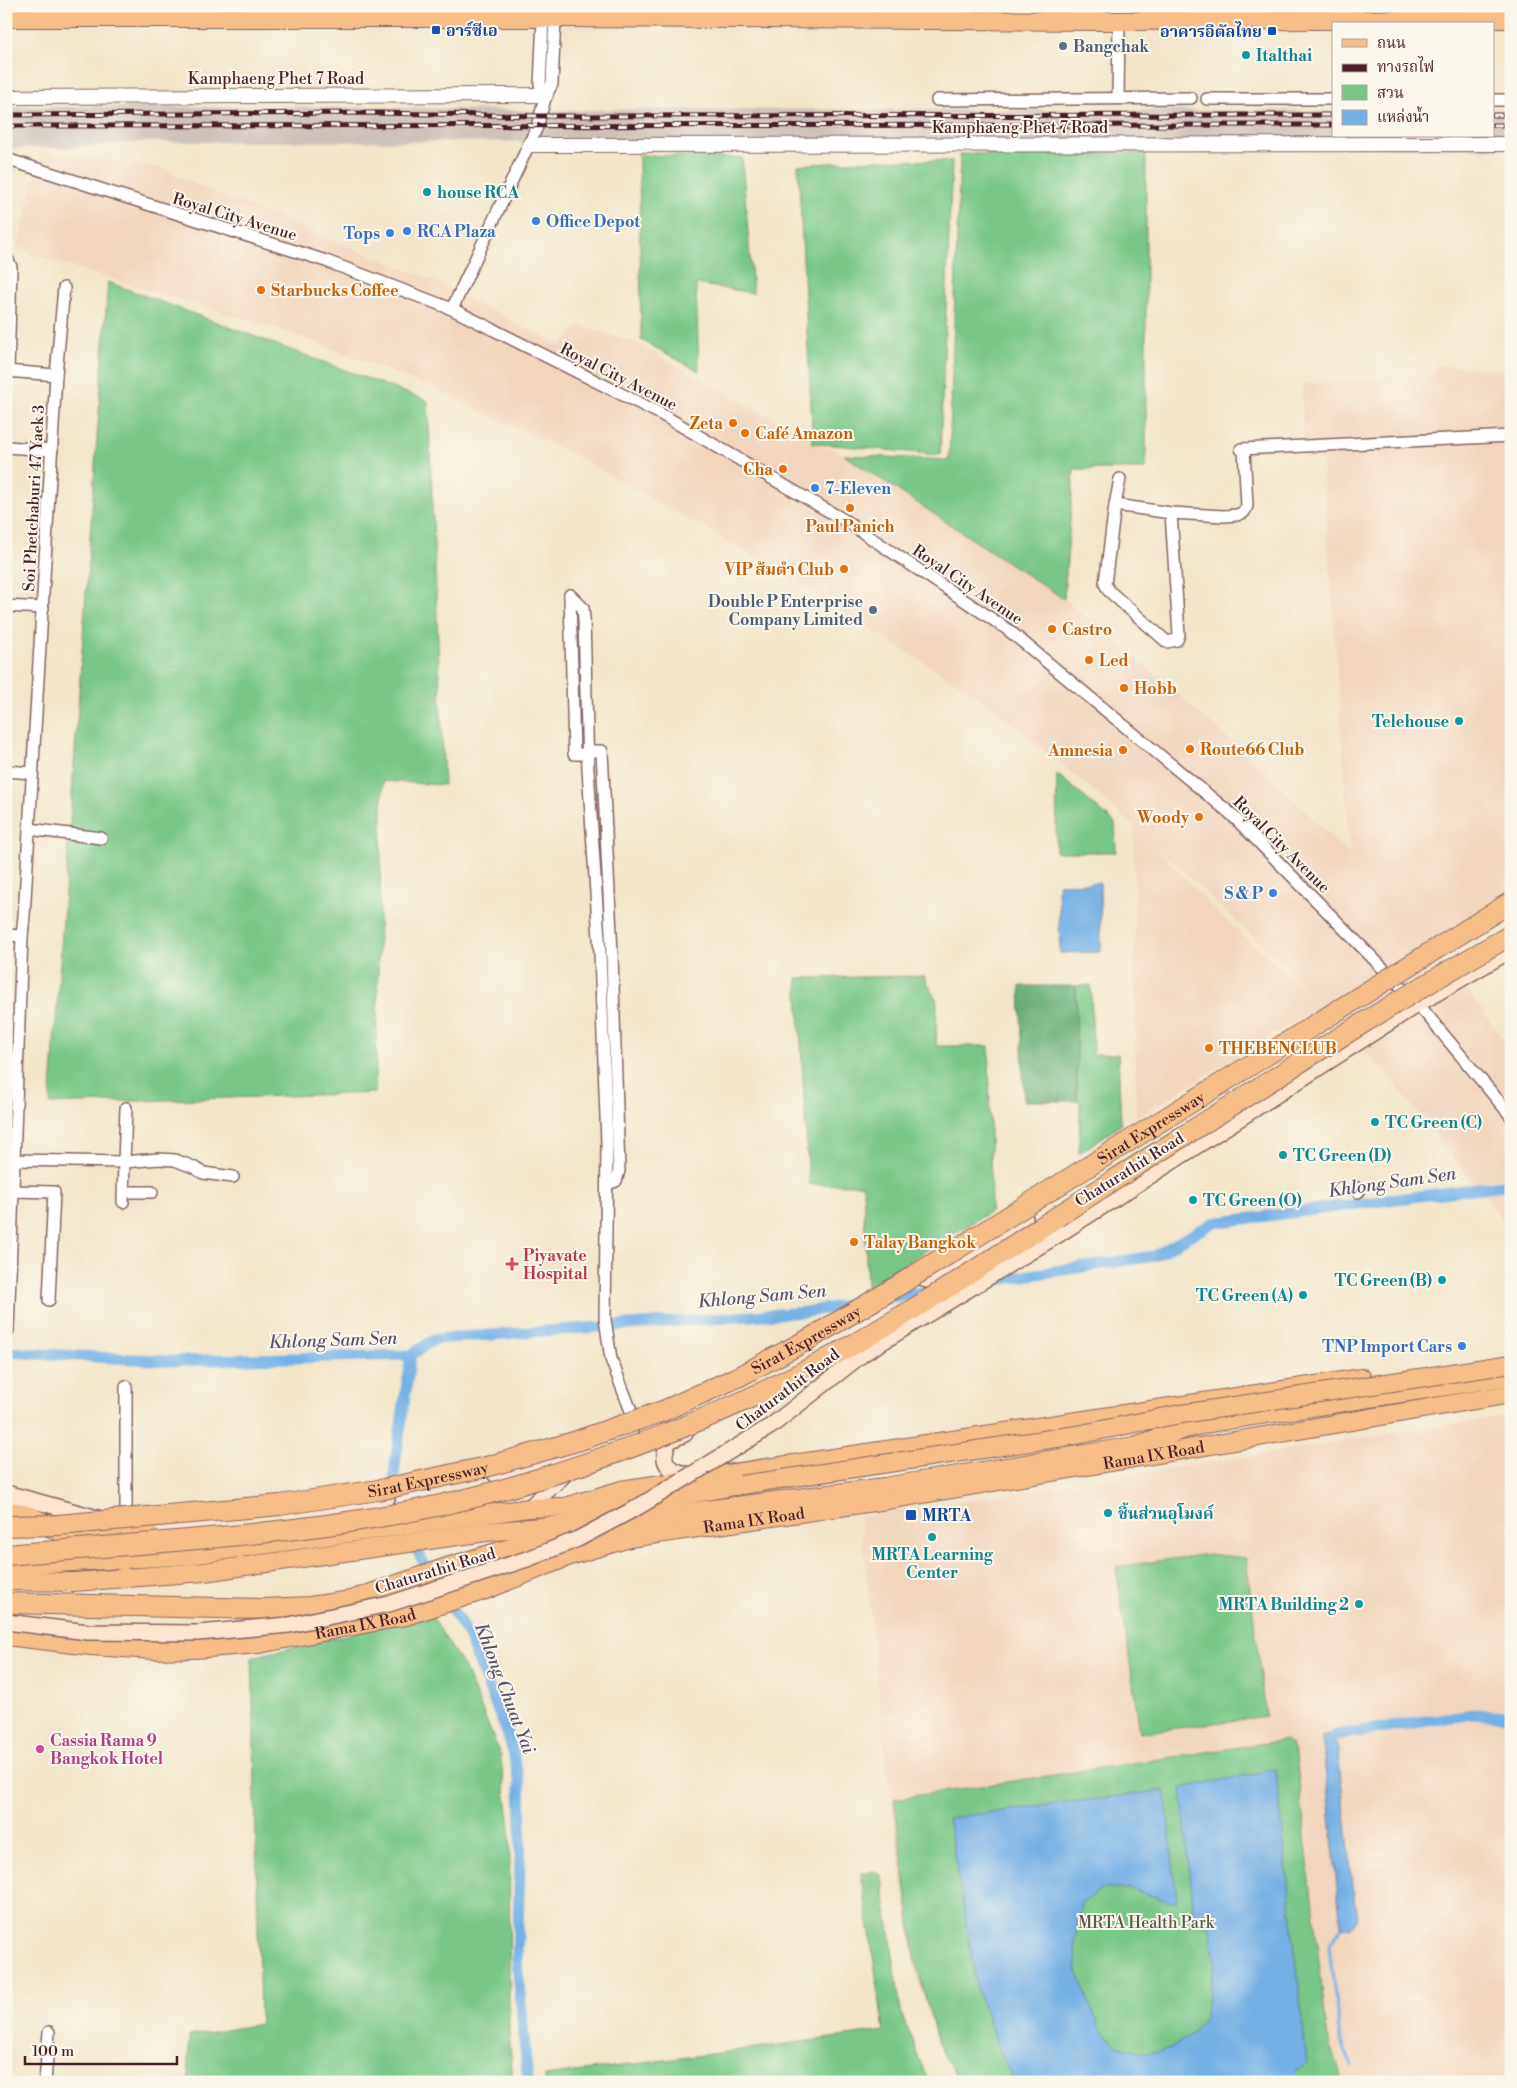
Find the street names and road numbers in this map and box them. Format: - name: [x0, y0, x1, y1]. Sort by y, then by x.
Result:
- street label: Kamphaeng Phet 7 Road: [188, 69, 364, 89]
- street label: Kamphaeng Phet 7 Road: [932, 118, 1108, 138]
- street label: Royal City Avenue: [170, 189, 299, 245]
- street label: Royal City Avenue: [557, 339, 681, 415]
- street label: Soi Phetchaburi 47 Yaek 3: [19, 404, 49, 592]
- street label: Royal City Avenue: [908, 540, 1027, 629]
- street label: Royal City Avenue: [1229, 792, 1334, 897]
- street label: Sirat Expressway: [1094, 1087, 1209, 1169]
- street label: Chaturathit Road: [1071, 1128, 1188, 1211]
- street label: Sirat Expressway: [748, 1301, 865, 1379]
- street label: Chaturathit Road: [732, 1344, 843, 1435]
- street label: Rama IX Road: [1102, 1437, 1206, 1474]
- street label: Sirat Expressway: [366, 1458, 490, 1502]
- street label: Rama IX Road: [702, 1503, 806, 1538]
- street label: Chaturathit Road: [373, 1543, 498, 1599]
- street label: Rama IX Road: [313, 1604, 419, 1644]

